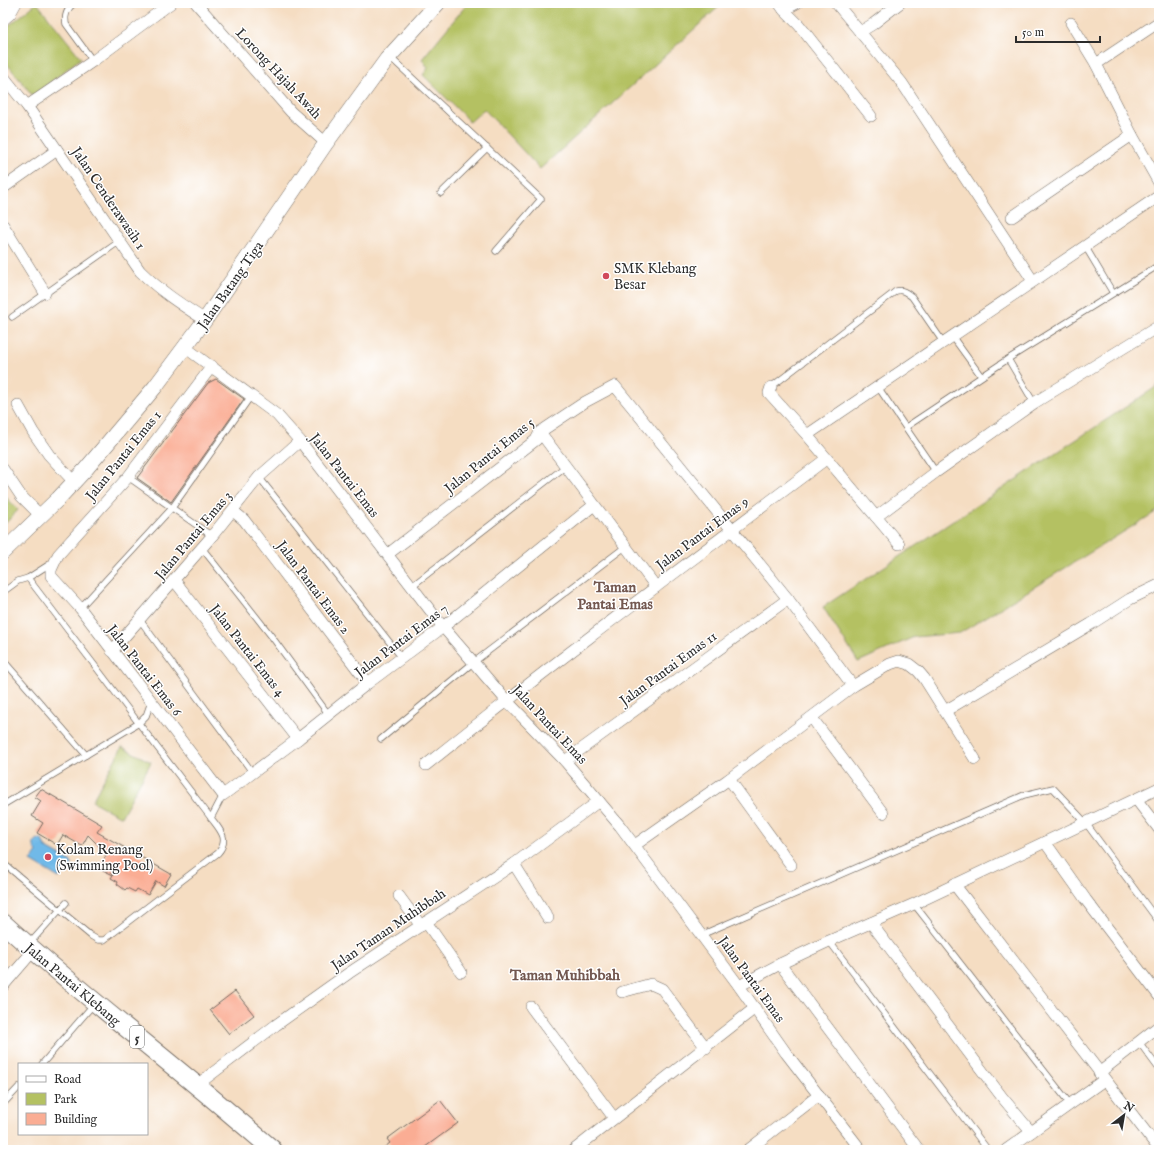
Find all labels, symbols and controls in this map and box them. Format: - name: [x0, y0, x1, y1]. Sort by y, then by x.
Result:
- scale bar: [1016, 18, 1100, 44]
- street label: Lorong Hajah Awah: [231, 24, 326, 123]
- text: 50 m: [1022, 25, 1044, 40]
- street label: Jalan Cenderawasih 1: [66, 142, 149, 253]
- street label: Jalan Batang Tiga: [193, 237, 268, 335]
- place label: SMK Klebang Besar: [614, 260, 697, 294]
- marker: SMK Klebang Besar: [601, 271, 611, 281]
- street label: Jalan Pantai Emas 1: [81, 407, 166, 506]
- street label: Jalan Pantai Emas 5: [439, 414, 538, 499]
- street label: Jalan Pantai Emas: [304, 428, 383, 522]
- street label: Jalan Pantai Emas 3: [150, 487, 236, 585]
- street label: Jalan Pantai Emas 9: [651, 493, 753, 576]
- street label: Jalan Pantai Emas 2: [271, 536, 354, 638]
- district label: Taman Pantai Emas: [577, 578, 654, 614]
- street label: Jalan Pantai Emas 4: [204, 599, 289, 701]
- street label: Jalan Pantai Emas 7: [350, 600, 452, 683]
- street label: Jalan Pantai Emas 6: [102, 620, 186, 721]
- street label: Jalan Pantai Emas 11: [615, 627, 721, 711]
- street label: Jalan Pantai Emas: [506, 680, 591, 768]
- place label: Kolam Renang (Swimming Pool): [56, 841, 153, 875]
- marker: Kolam Renang (Swimming Pool): [43, 852, 53, 862]
- street label: Jalan Taman Muhibbah: [326, 885, 450, 976]
- street label: Jalan Pantai Emas: [713, 931, 789, 1026]
- street label: Jalan Pantai Klebang: [19, 938, 124, 1030]
- district label: Taman Muhibbah: [509, 966, 621, 985]
- road number: 5: [130, 1026, 144, 1048]
- legend: [18, 1063, 148, 1135]
- text: Road: [54, 1072, 82, 1087]
- text: Park: [54, 1092, 77, 1107]
- north arrow: [1104, 1095, 1144, 1135]
- text: N: [1120, 1098, 1137, 1116]
- text: Building: [54, 1112, 98, 1127]

